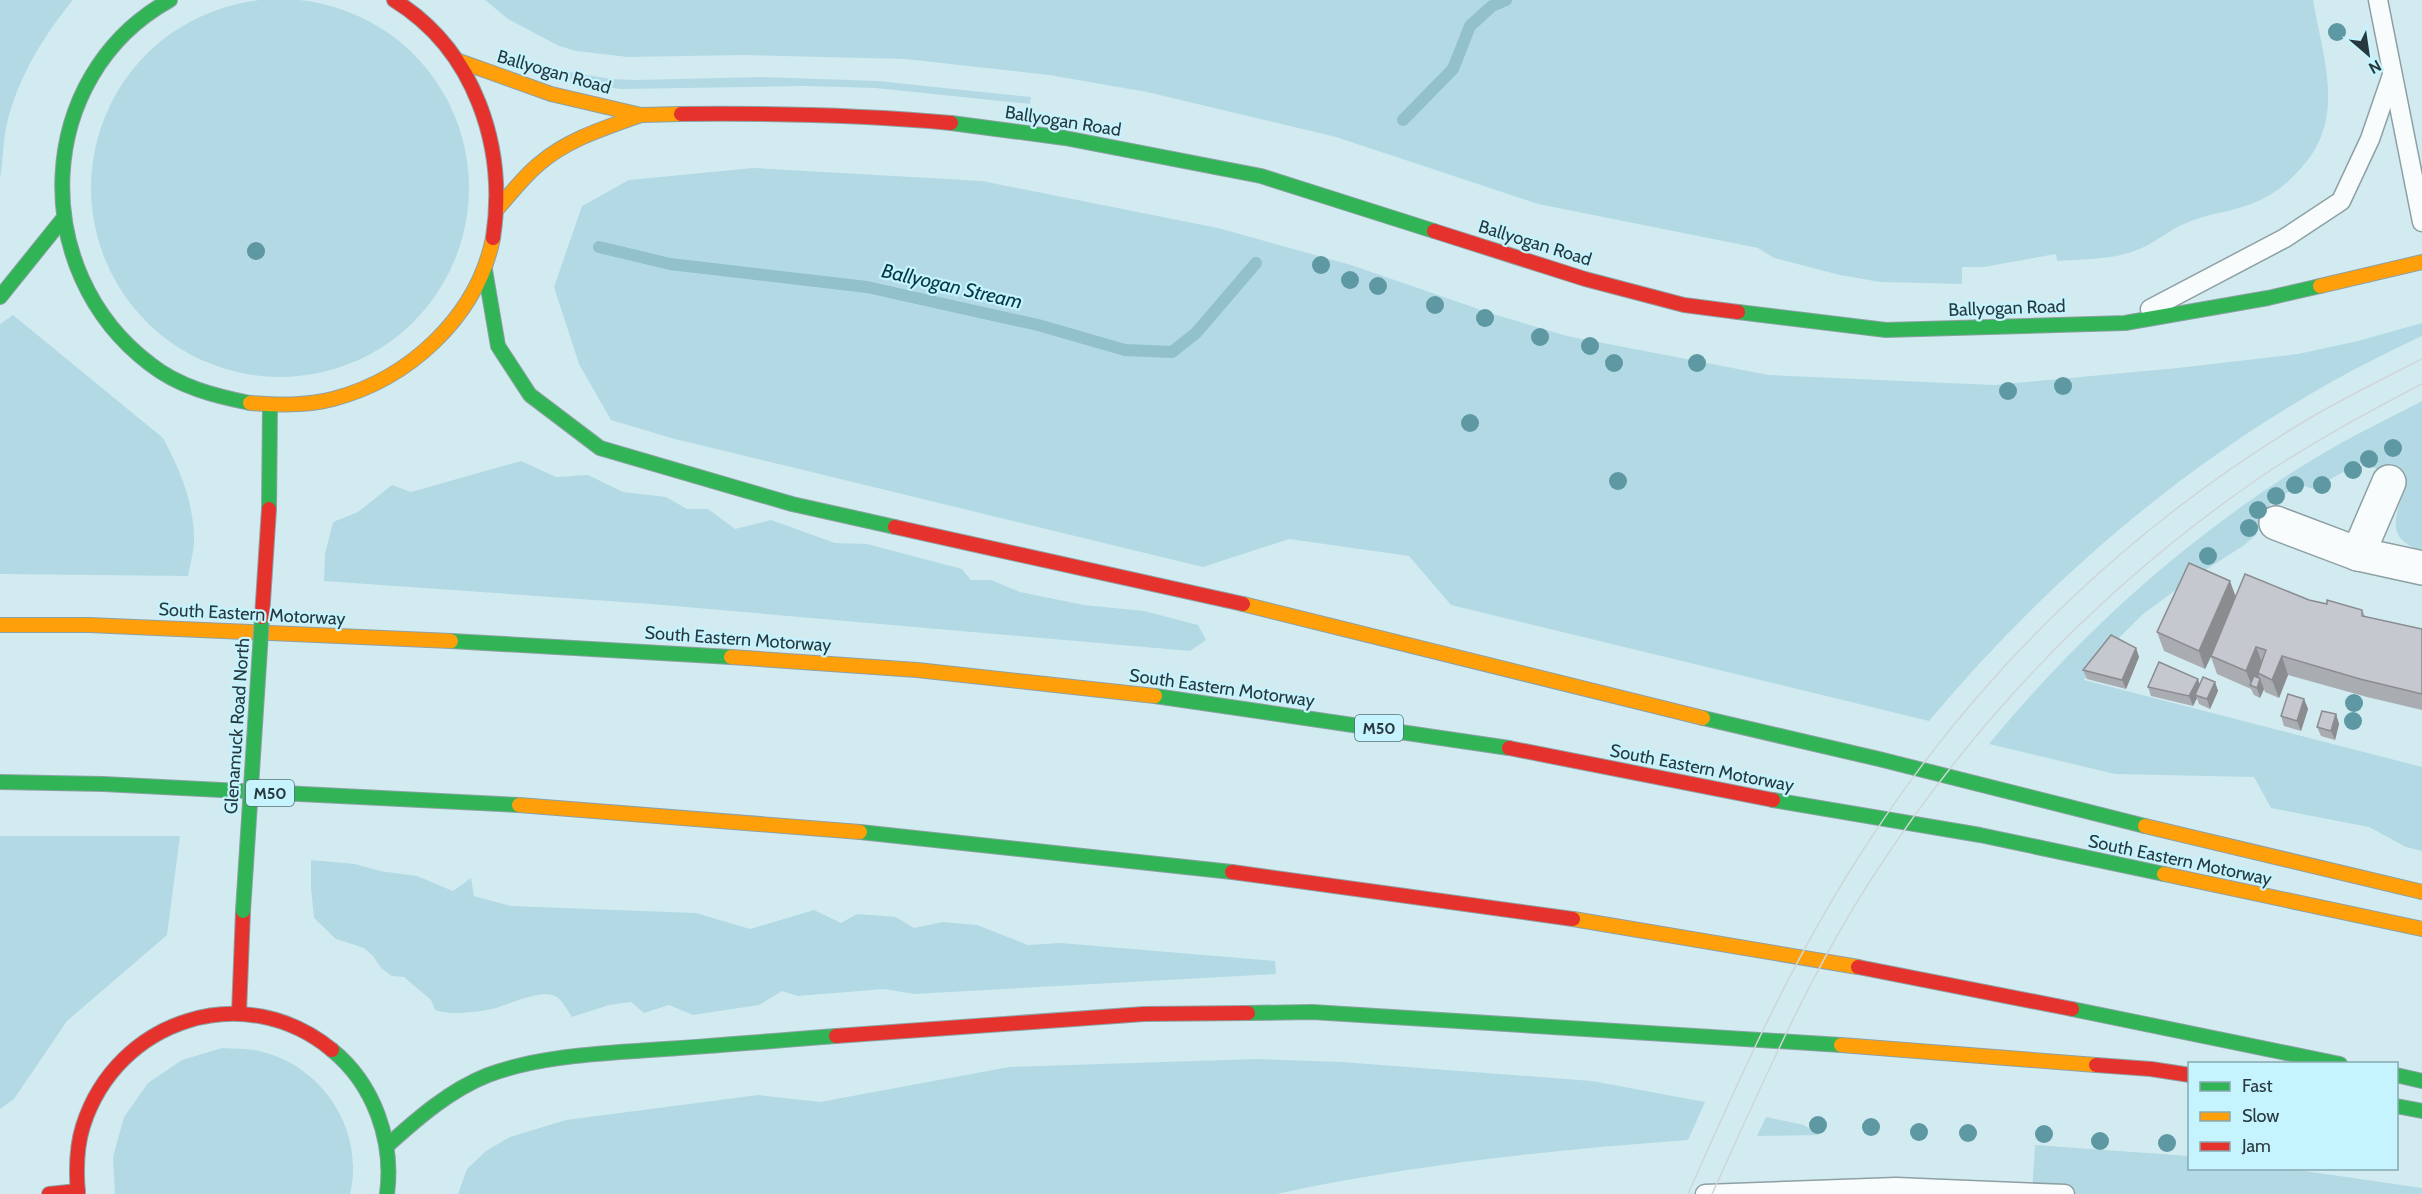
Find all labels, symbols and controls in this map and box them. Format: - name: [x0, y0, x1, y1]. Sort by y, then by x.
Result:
- north arrow: [2338, 24, 2398, 84]
- street label: Ballyogan Road: [495, 45, 613, 99]
- text: N: [2365, 56, 2385, 78]
- street label: Ballyogan Road: [1003, 101, 1123, 141]
- street label: Ballyogan Road: [1476, 215, 1594, 271]
- water label: Ballyogan Stream: [879, 258, 1025, 314]
- street label: Ballyogan Road: [1948, 295, 2066, 321]
- street label: South Eastern Motorway: [158, 598, 346, 630]
- street label: South Eastern Motorway: [644, 622, 832, 656]
- street label: Glenamuck Road North: [220, 637, 254, 815]
- street label: South Eastern Motorway: [1128, 664, 1316, 712]
- road number: M50: [1355, 715, 1403, 741]
- street label: South Eastern Motorway: [1608, 739, 1796, 797]
- road number: M50: [246, 780, 294, 806]
- street label: South Eastern Motorway: [2086, 830, 2274, 890]
- legend: [2188, 1062, 2398, 1170]
- text: Fast: [2242, 1075, 2273, 1097]
- text: Slow: [2242, 1105, 2279, 1127]
- text: Jam: [2241, 1135, 2271, 1157]

